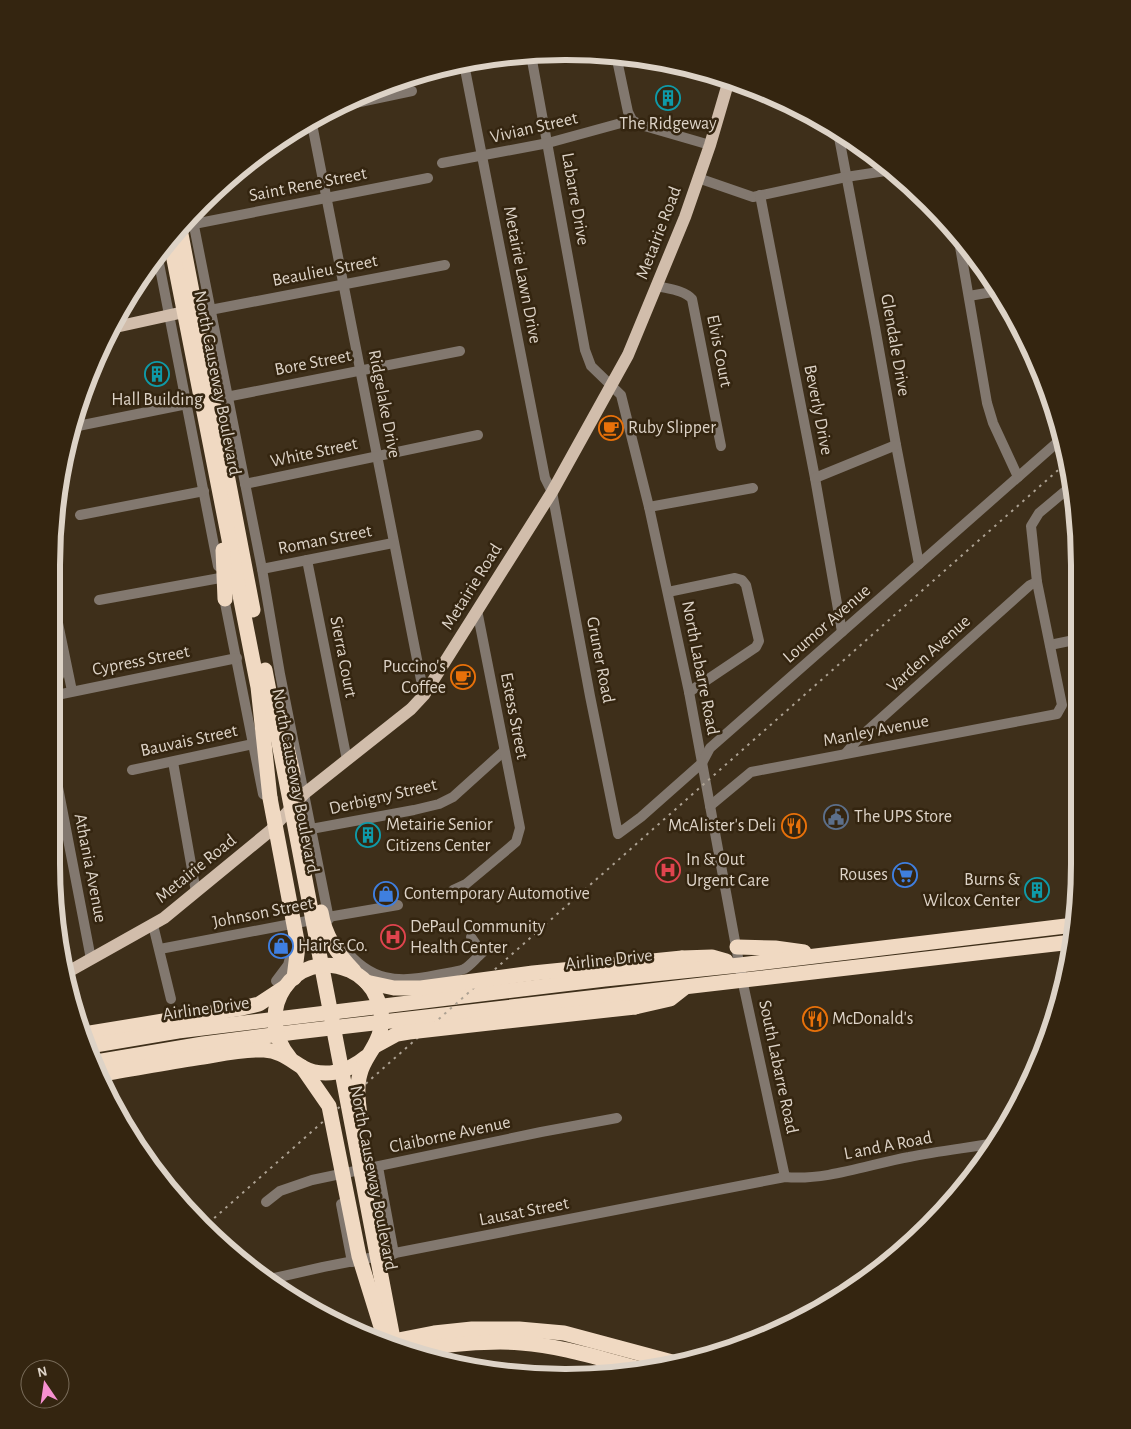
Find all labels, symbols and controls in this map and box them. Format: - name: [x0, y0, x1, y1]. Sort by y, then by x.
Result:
- building icon: The Ridgeway: [655, 85, 681, 111]
- street label: Vivian Street: [489, 109, 580, 147]
- place label: The Ridgeway: [619, 115, 717, 133]
- street label: Labarre Drive: [558, 151, 592, 247]
- street label: Saint Rene Street: [248, 165, 369, 205]
- street label: Metairie Road: [633, 184, 685, 282]
- street label: Metairie Lawn Drive: [500, 205, 544, 345]
- street label: Beaulieu Street: [271, 252, 379, 290]
- street label: North Causeway Boulevard: [190, 289, 244, 477]
- street label: Glendale Drive: [877, 292, 913, 398]
- street label: Elvis Court: [703, 313, 735, 389]
- street label: Bore Street: [273, 347, 353, 379]
- street label: Ridgelake Drive: [365, 348, 403, 460]
- building icon: Hall Building: [144, 361, 170, 387]
- street label: Beverly Drive: [800, 363, 836, 457]
- place label: Hall Building: [111, 391, 203, 409]
- cafe icon: Ruby Slipper: [598, 415, 624, 441]
- place label: Ruby Slipper: [628, 419, 716, 437]
- street label: White Street: [269, 435, 360, 471]
- street label: Roman Street: [277, 522, 374, 558]
- street label: Metairie Road: [438, 541, 506, 633]
- street label: Loumor Avenue: [780, 581, 874, 667]
- street label: North Labarre Road: [678, 599, 722, 737]
- street label: Varden Avenue: [884, 612, 974, 696]
- street label: Sierra Court: [326, 615, 360, 699]
- street label: Gruner Road: [583, 615, 617, 705]
- street label: Cypress Street: [91, 643, 191, 679]
- place label: Puccino's Coffee: [383, 658, 446, 697]
- cafe icon: Puccino's Coffee: [450, 664, 476, 690]
- street label: Estess Street: [497, 671, 531, 761]
- street label: North Causeway Boulevard: [268, 687, 322, 875]
- street label: Manley Avenue: [822, 712, 930, 750]
- street label: Bauvais Street: [139, 722, 240, 760]
- street label: Derbigny Street: [327, 776, 439, 818]
- public building icon: The UPS Store: [823, 804, 849, 830]
- place label: The UPS Store: [854, 808, 952, 826]
- street label: Athania Avenue: [71, 812, 109, 924]
- restaurant icon: McAlister's Deli: [781, 813, 807, 839]
- place label: Metairie Senior Citizens Center: [386, 816, 493, 855]
- place label: McAlister's Deli: [668, 817, 776, 835]
- building icon: Metairie Senior Citizens Center: [355, 822, 381, 848]
- street label: Metairie Road: [152, 831, 240, 907]
- place label: In & Out Urgent Care: [686, 851, 769, 890]
- hospital icon: In & Out Urgent Care: [655, 857, 681, 883]
- supermarket icon: Rouses: [892, 862, 918, 888]
- place label: Rouses: [839, 866, 888, 884]
- place label: Burns & Wilcox Center: [923, 871, 1021, 910]
- building icon: Burns & Wilcox Center: [1024, 877, 1050, 903]
- shop icon: Contemporary Automotive: [373, 881, 399, 907]
- place label: Contemporary Automotive: [404, 885, 590, 903]
- street label: Johnson Street: [211, 894, 315, 932]
- place label: DePaul Community Health Center: [410, 918, 546, 957]
- hospital icon: DePaul Community Health Center: [380, 924, 406, 950]
- shop icon: Hair & Co.: [268, 933, 294, 959]
- place label: Hair & Co.: [298, 937, 368, 955]
- street label: Airline Drive: [565, 946, 653, 974]
- street label: Airline Drive: [161, 994, 251, 1024]
- street label: South Labarre Road: [755, 999, 801, 1135]
- restaurant icon: McDonald's: [802, 1006, 828, 1032]
- place label: McDonald's: [832, 1010, 914, 1028]
- street label: North Causeway Boulevard: [346, 1084, 400, 1272]
- street label: Claiborne Avenue: [388, 1113, 512, 1157]
- street label: L and A Road: [842, 1129, 934, 1163]
- street label: Lausat Street: [478, 1194, 571, 1230]
- north arrow: [20, 1359, 70, 1409]
- text: N: [36, 1364, 49, 1380]

